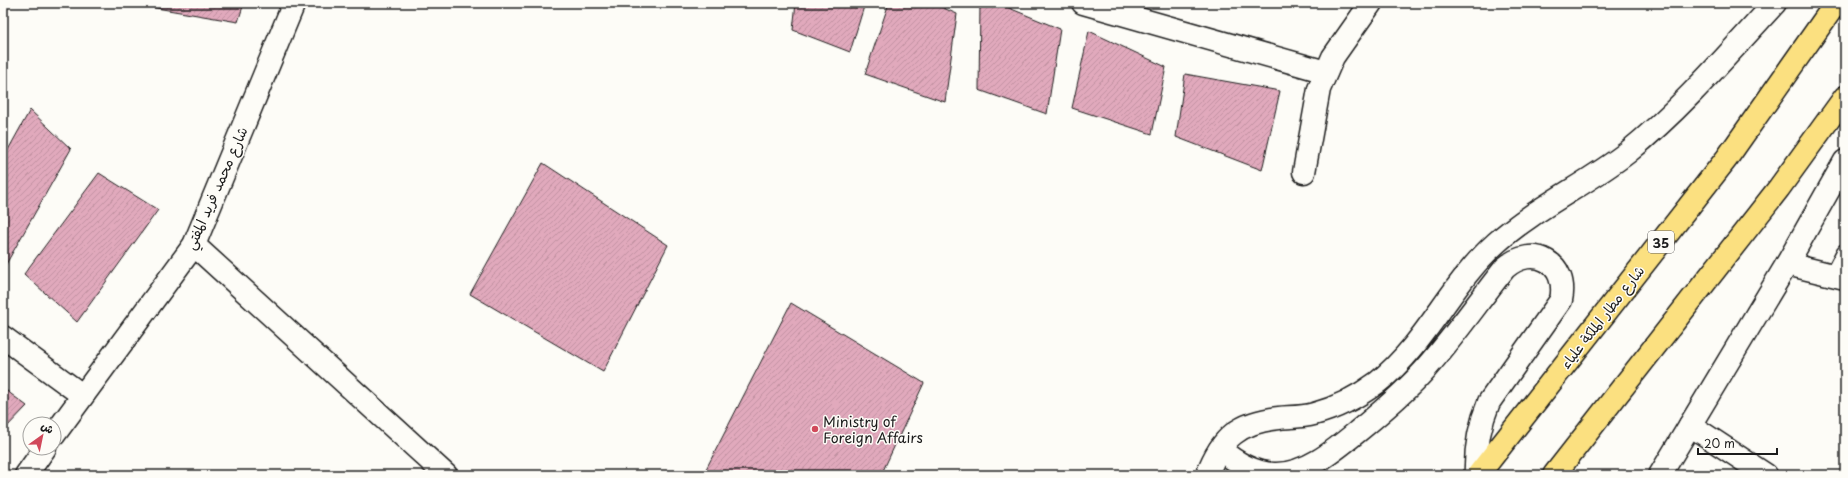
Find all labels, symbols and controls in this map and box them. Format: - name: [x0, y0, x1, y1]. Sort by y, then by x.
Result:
- street label: شارع محمد فريد المفتي: [179, 123, 255, 254]
- road number: 35: [1648, 231, 1674, 253]
- street label: شارع مطار الملكة علياء: [1555, 261, 1649, 373]
- place label: Ministry of Foreign Affairs: [823, 411, 923, 448]
- north arrow: [22, 416, 62, 456]
- text: ش: [38, 417, 57, 438]
- marker: Ministry of Foreign Affairs: [810, 424, 820, 434]
- scale bar: [1698, 430, 1777, 456]
- text: 20 m: [1704, 434, 1735, 452]

